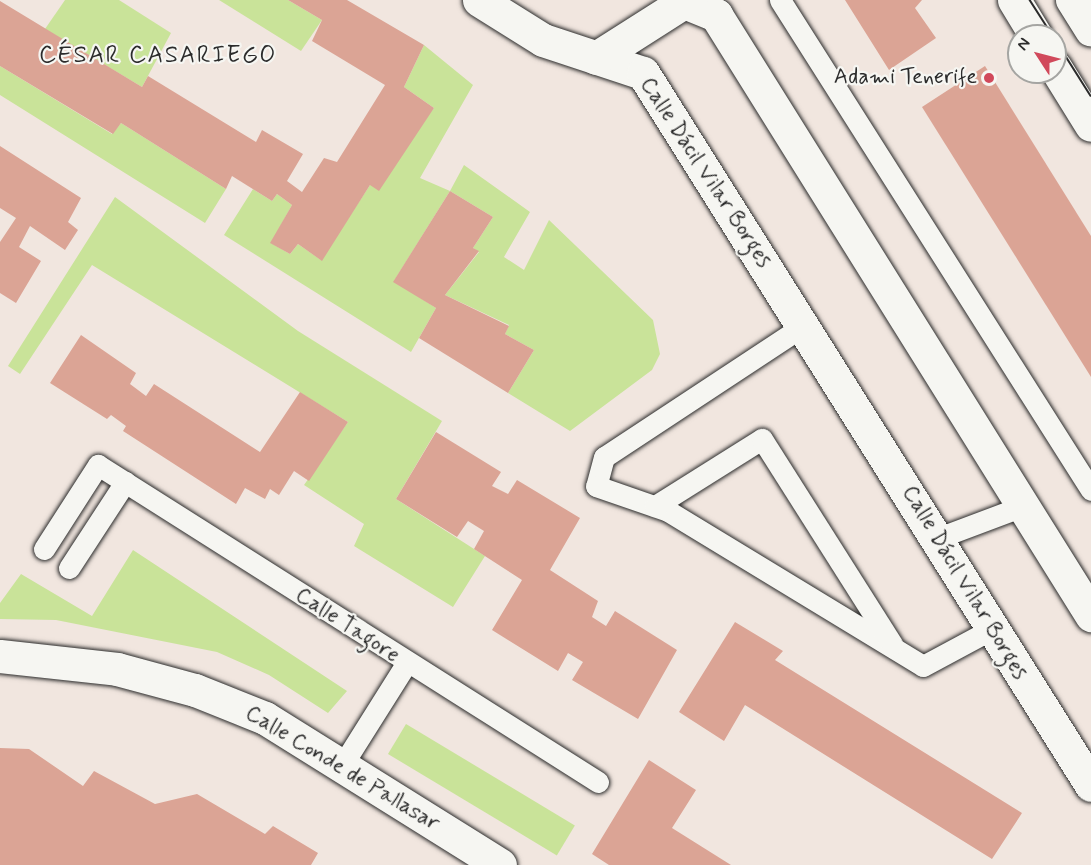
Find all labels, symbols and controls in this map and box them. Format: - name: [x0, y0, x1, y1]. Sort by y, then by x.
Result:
- north arrow: [1007, 24, 1067, 84]
- text: N: [1012, 34, 1035, 55]
- district label: CÉSAR CASARIEGO: [42, 42, 274, 70]
- place label: Adami Tenerife: [833, 65, 977, 91]
- marker: Adami Tenerife: [982, 71, 996, 85]
- street label: Calle Dácil Vilar Borges: [634, 74, 776, 272]
- street label: Calle Dácil Vilar Borges: [896, 483, 1032, 683]
- street label: Calle Tagore: [293, 584, 401, 668]
- street label: Calle Conde de Pallasar: [240, 701, 444, 837]

